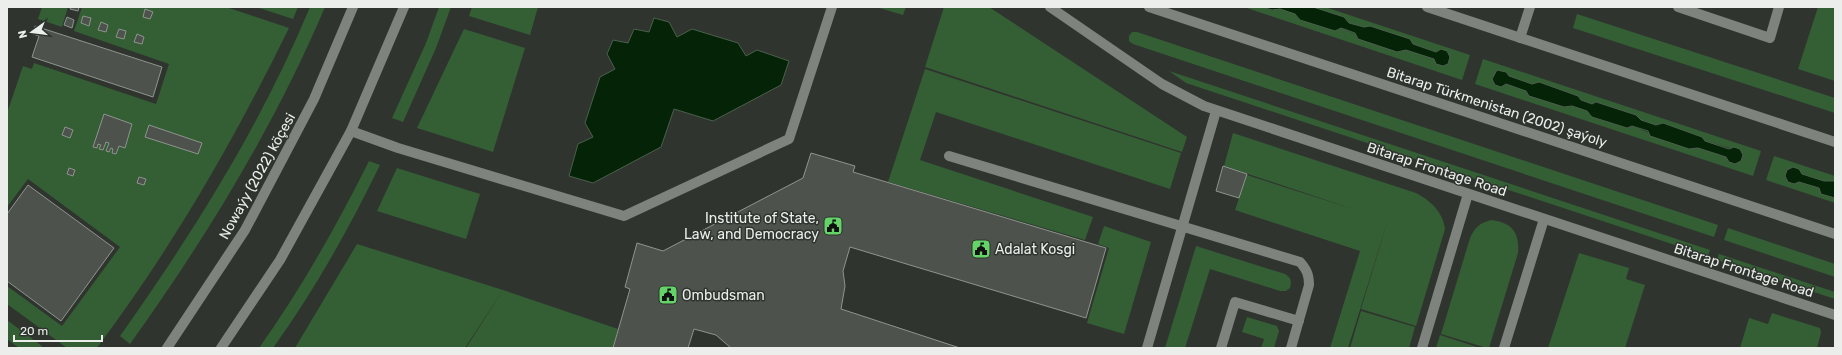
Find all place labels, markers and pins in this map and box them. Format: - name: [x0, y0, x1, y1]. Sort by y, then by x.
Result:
- place label: Institute of State, Law, and Democracy: [684, 210, 819, 243]
- public building icon: Institute of State, Law, and Democracy: [822, 215, 844, 237]
- public building icon: Adalat Kosgi: [970, 238, 992, 260]
- place label: Adalat Kosgi: [995, 241, 1075, 258]
- public building icon: Ombudsman: [657, 284, 679, 306]
- place label: Ombudsman: [682, 287, 765, 304]

